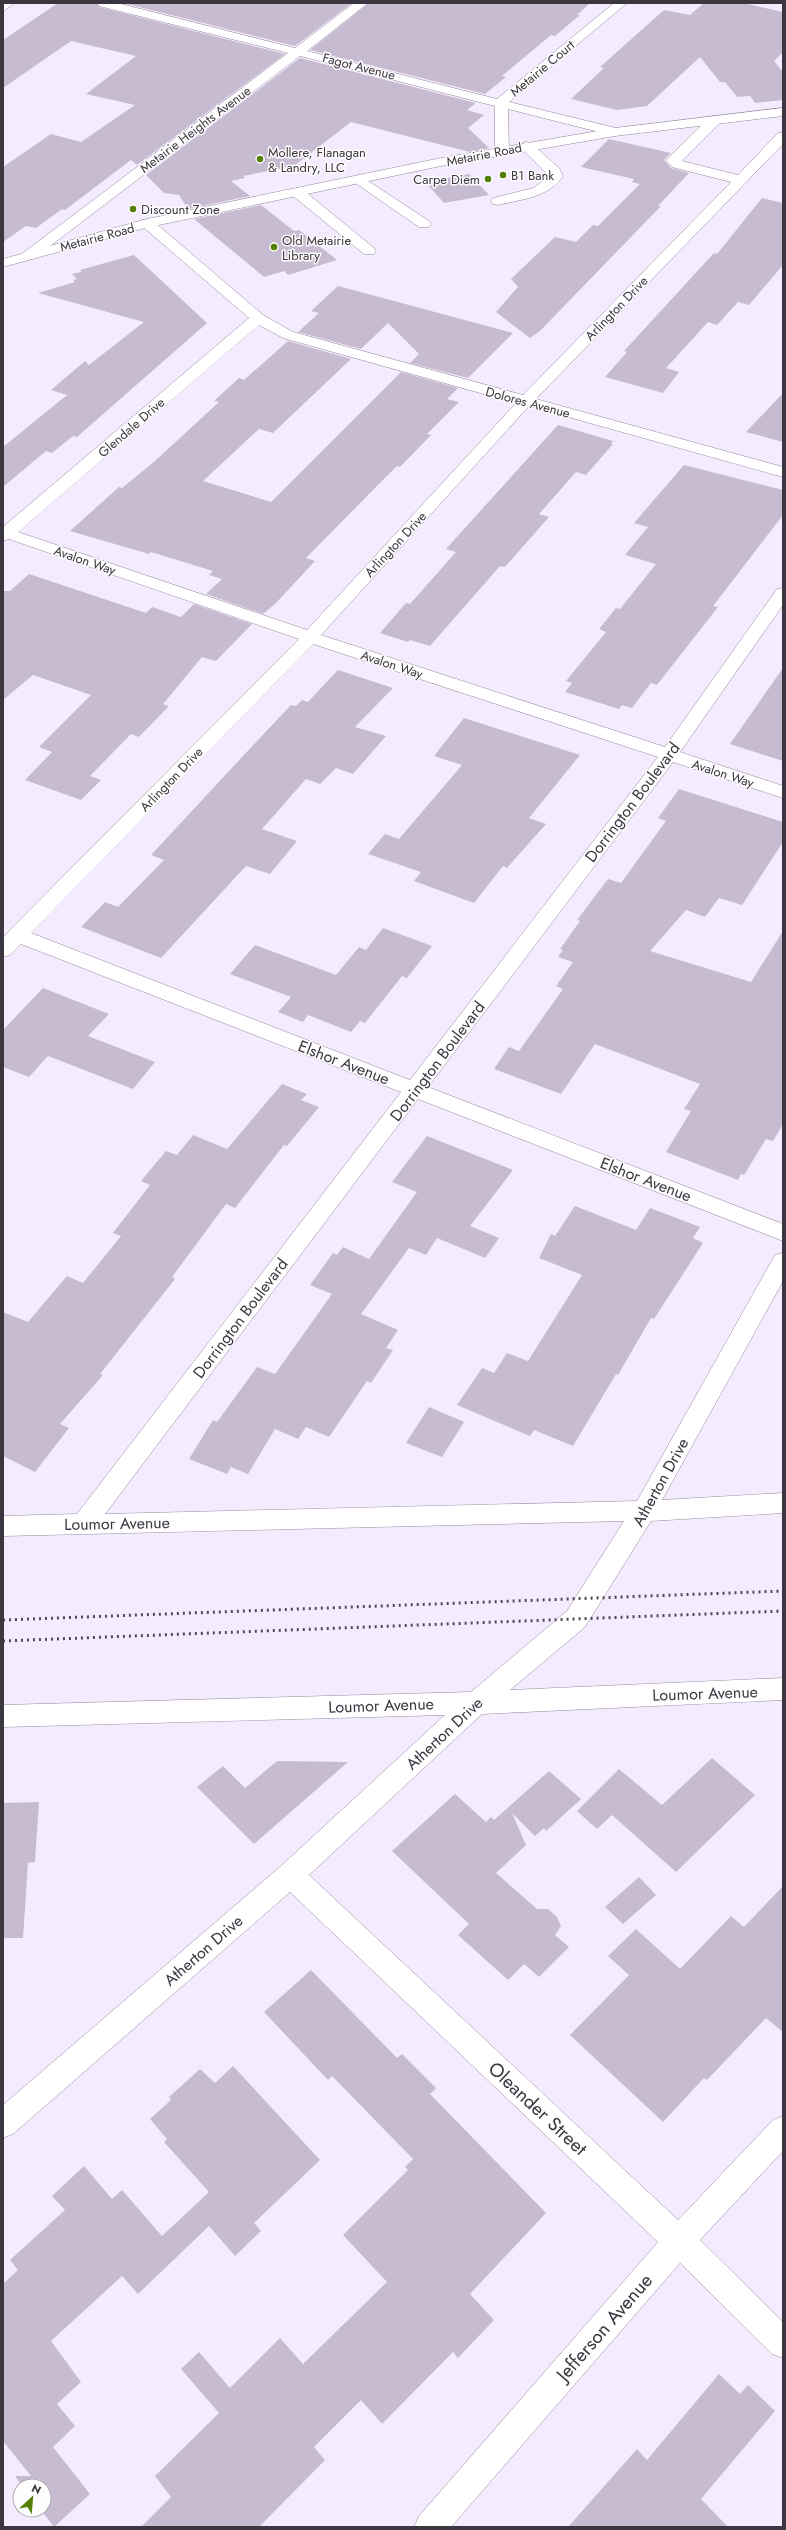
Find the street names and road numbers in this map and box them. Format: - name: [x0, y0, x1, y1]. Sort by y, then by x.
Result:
- street label: Metairie Court: [506, 35, 579, 101]
- street label: Fagot Avenue: [320, 48, 398, 85]
- street label: Metairie Heights Avenue: [136, 81, 255, 178]
- street label: Metairie Road: [445, 138, 523, 171]
- street label: Metairie Road: [58, 218, 137, 257]
- street label: Arlington Drive: [581, 272, 652, 345]
- street label: Dolores Avenue: [484, 382, 572, 423]
- street label: Glendale Drive: [94, 393, 169, 462]
- street label: Arlington Drive: [360, 507, 431, 581]
- street label: Avalon Way: [51, 541, 119, 580]
- street label: Avalon Way: [358, 646, 426, 684]
- street label: Dorrington Boulevard: [580, 737, 685, 867]
- street label: Arlington Drive: [136, 743, 207, 816]
- street label: Avalon Way: [689, 755, 757, 793]
- street label: Dorrington Boulevard: [385, 996, 490, 1126]
- street label: Elshor Avenue: [295, 1034, 393, 1090]
- street label: Elshor Avenue: [597, 1151, 695, 1207]
- street label: Dorrington Boulevard: [188, 1253, 293, 1383]
- street label: Atherton Drive: [627, 1434, 694, 1531]
- street label: Loumor Avenue: [64, 1511, 170, 1536]
- street label: Loumor Avenue: [652, 1680, 758, 1707]
- street label: Loumor Avenue: [328, 1692, 434, 1719]
- street label: Atherton Drive: [401, 1692, 488, 1775]
- street label: Atherton Drive: [159, 1910, 248, 1991]
- street label: Oleander Street: [482, 2055, 593, 2162]
- street label: Jefferson Avenue: [548, 2268, 659, 2389]

